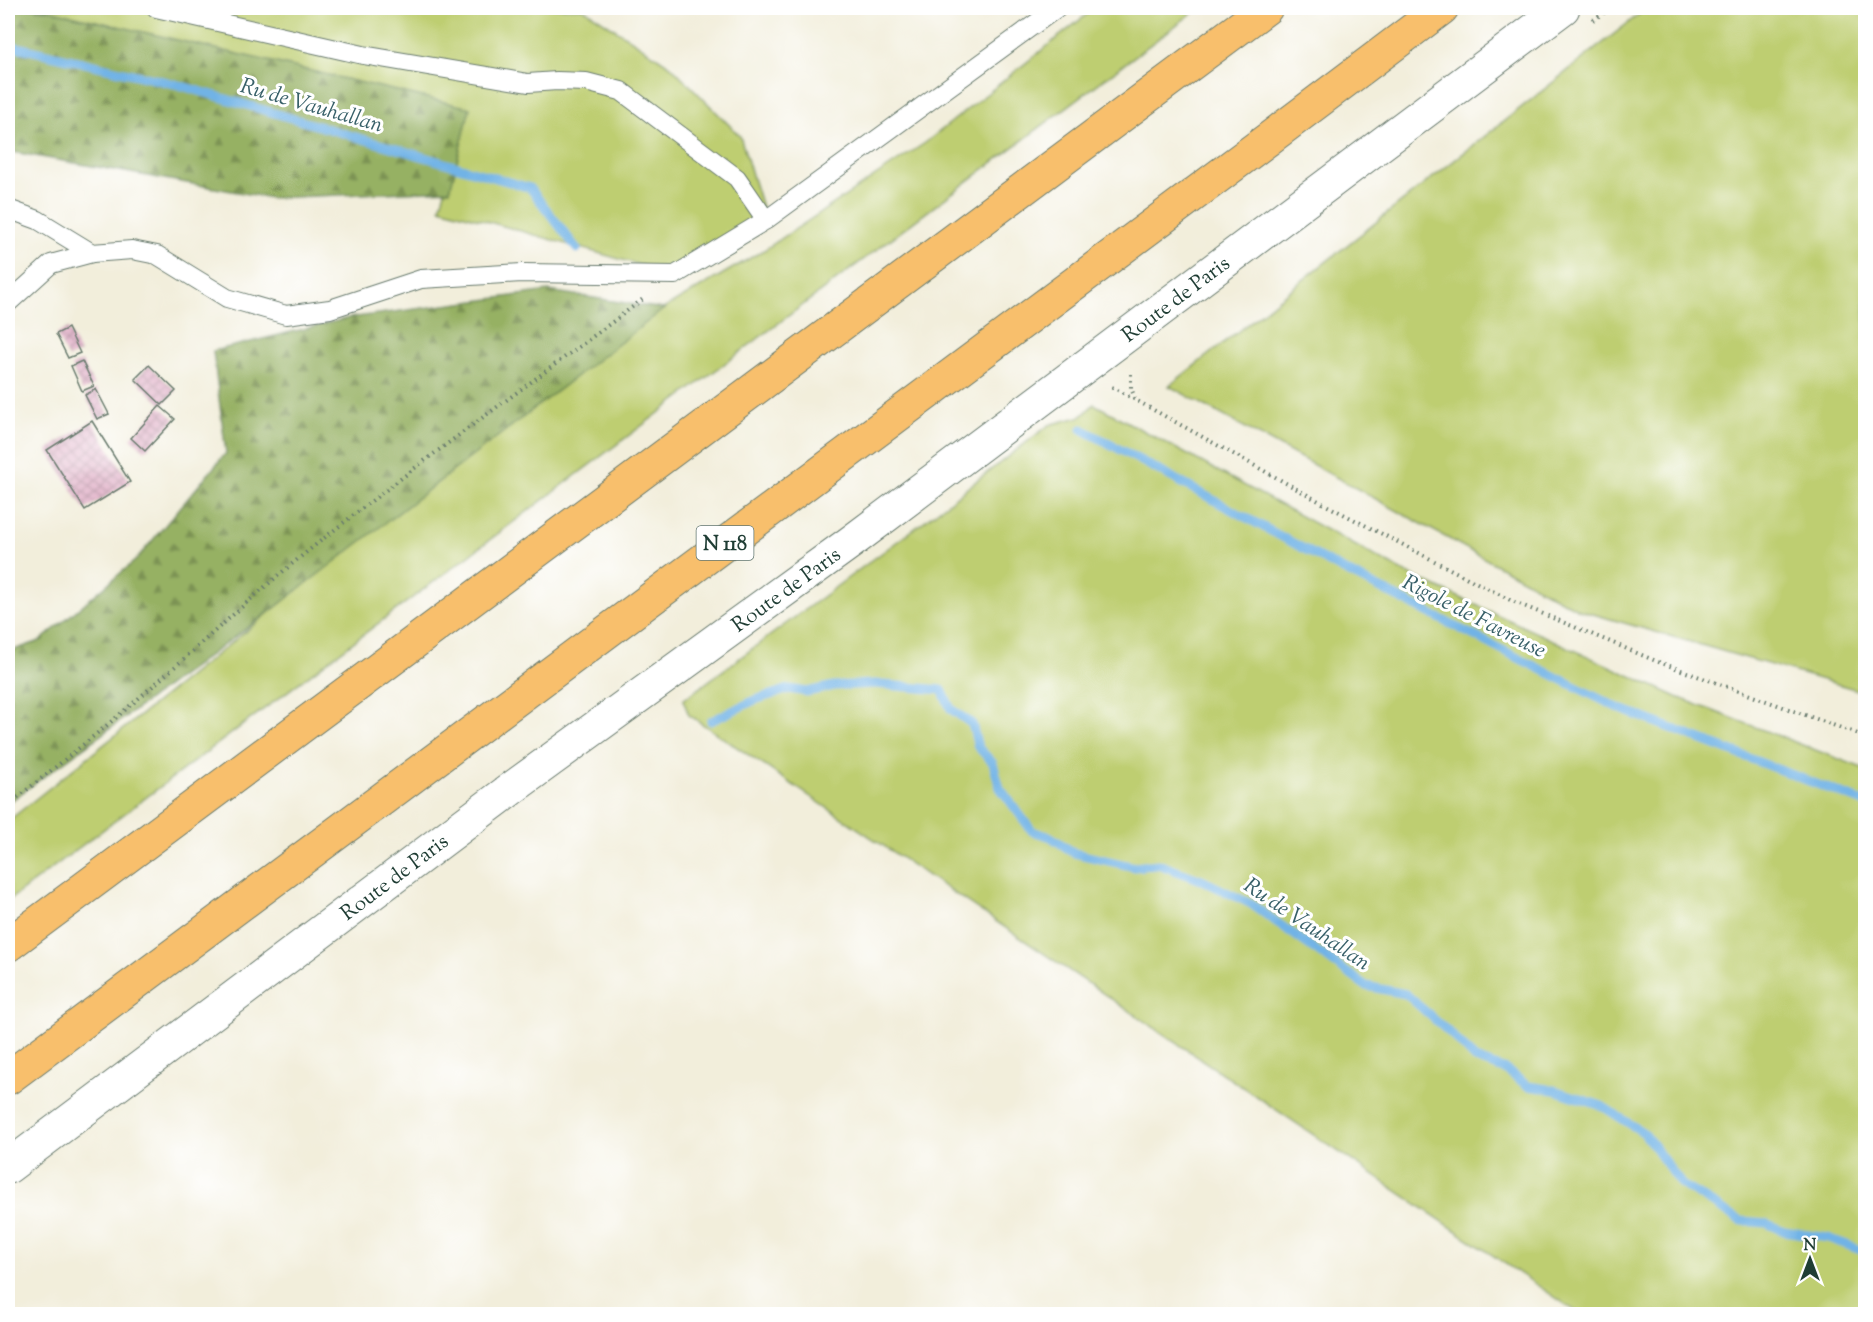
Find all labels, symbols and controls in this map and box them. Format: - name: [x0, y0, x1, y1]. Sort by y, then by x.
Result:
- water label: Ru de Vauhallan: [236, 71, 387, 143]
- street label: Route de Paris: [1116, 250, 1237, 351]
- road number: N 118: [696, 526, 754, 560]
- street label: Route de Paris: [726, 541, 848, 641]
- water label: Rigole de Favreuse: [1396, 568, 1551, 668]
- street label: Route de Paris: [335, 828, 456, 929]
- water label: Ru de Vauhallan: [1236, 871, 1377, 980]
- north arrow: [1780, 1229, 1840, 1289]
- text: N: [1804, 1235, 1817, 1258]

